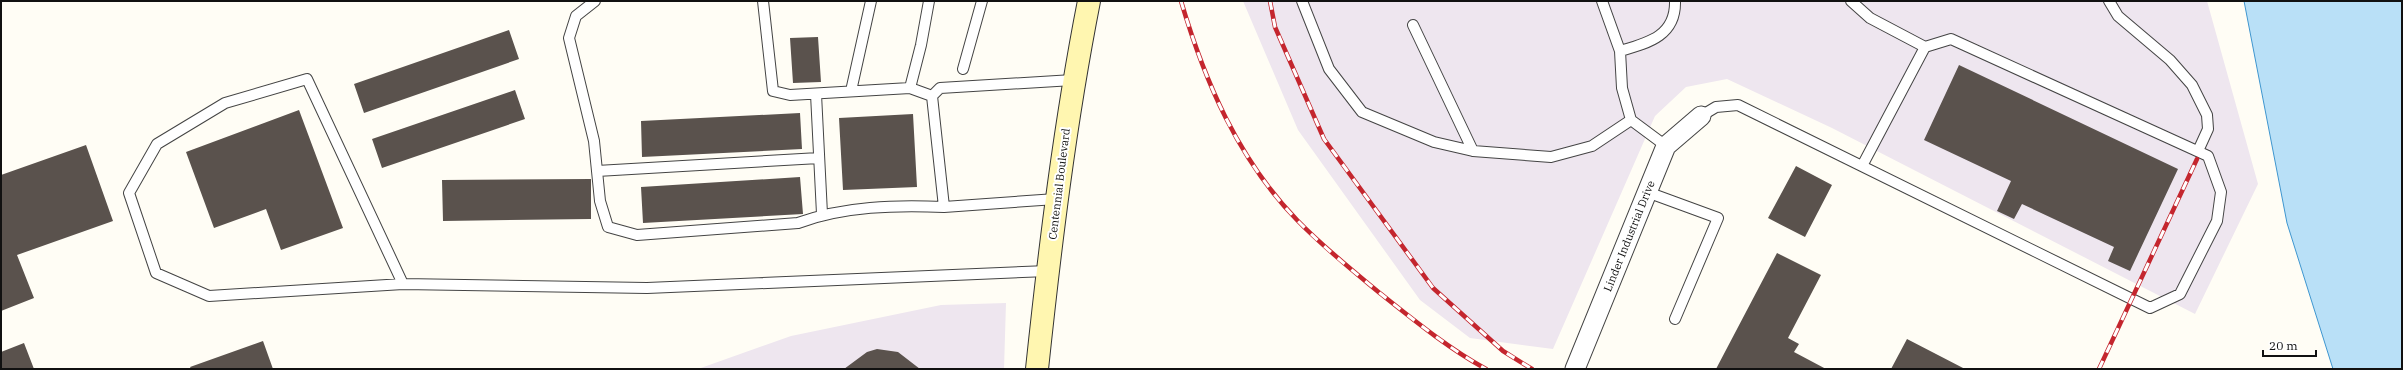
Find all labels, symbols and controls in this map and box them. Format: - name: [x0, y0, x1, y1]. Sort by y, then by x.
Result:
- street label: Centennial Boulevard: [1045, 127, 1073, 240]
- street label: Linder Industrial Drive: [1600, 178, 1658, 294]
- scale bar: [2263, 332, 2316, 358]
- text: 20 m: [2269, 338, 2298, 353]

